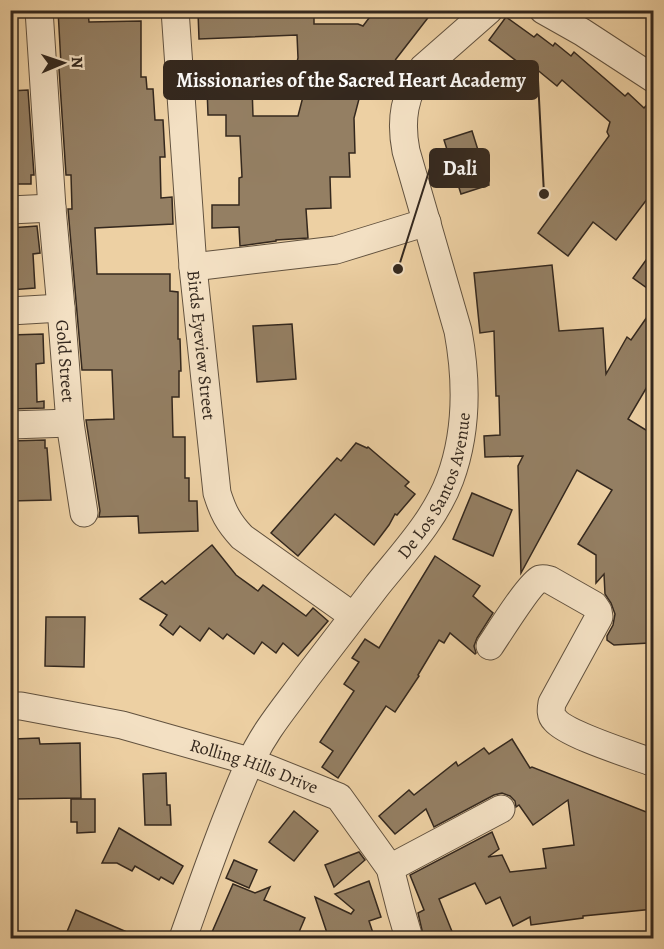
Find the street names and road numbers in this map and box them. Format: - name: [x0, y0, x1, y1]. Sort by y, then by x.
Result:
- street label: Birds Eyeview Street: [181, 269, 221, 421]
- street label: Gold Street: [50, 319, 80, 403]
- street label: De Los Santos Avenue: [392, 411, 476, 564]
- street label: Rolling Hills Drive: [187, 733, 322, 799]

